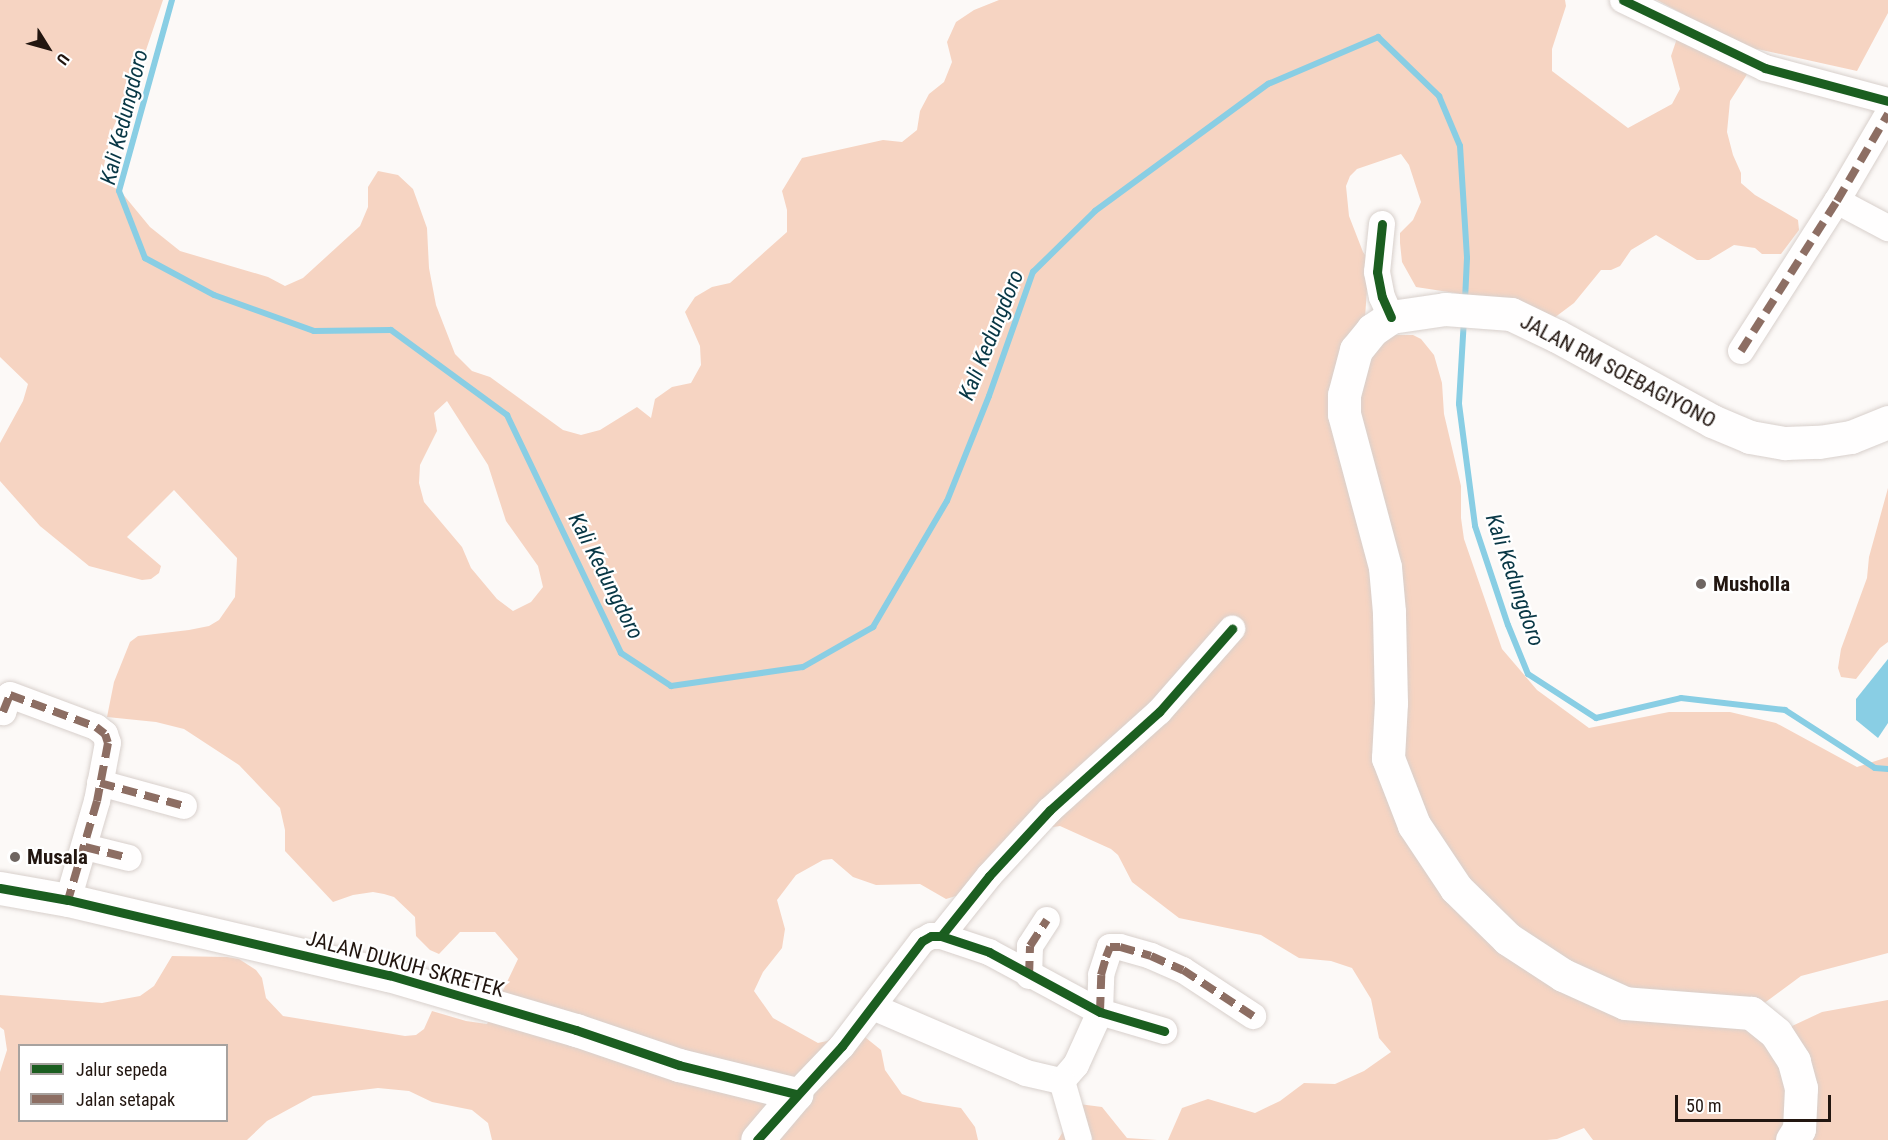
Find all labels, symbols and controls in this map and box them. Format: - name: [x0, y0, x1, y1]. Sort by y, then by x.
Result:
- north arrow: [18, 18, 78, 78]
- water label: Kali Kedungdoro: [94, 47, 154, 187]
- text: U: [52, 50, 73, 68]
- water label: Kali Kedungdoro: [953, 266, 1029, 404]
- street label: JALAN RM SOEBAGIYONO: [1516, 309, 1720, 433]
- water label: Kali Kedungdoro: [563, 508, 649, 644]
- water label: Kali Kedungdoro: [1480, 510, 1550, 650]
- place label: Musholla: [1713, 571, 1790, 597]
- marker: Musholla: [1694, 577, 1708, 591]
- place label: Musala: [27, 844, 88, 870]
- marker: Musala: [8, 850, 22, 864]
- street label: JALAN DUKUH SKRETEK: [303, 925, 507, 1003]
- legend: [18, 1044, 228, 1122]
- text: Jalur sepeda: [76, 1059, 167, 1080]
- scale bar: [1678, 1083, 1834, 1121]
- text: Jalan setapak: [76, 1089, 175, 1110]
- text: 50 m: [1686, 1095, 1721, 1116]

